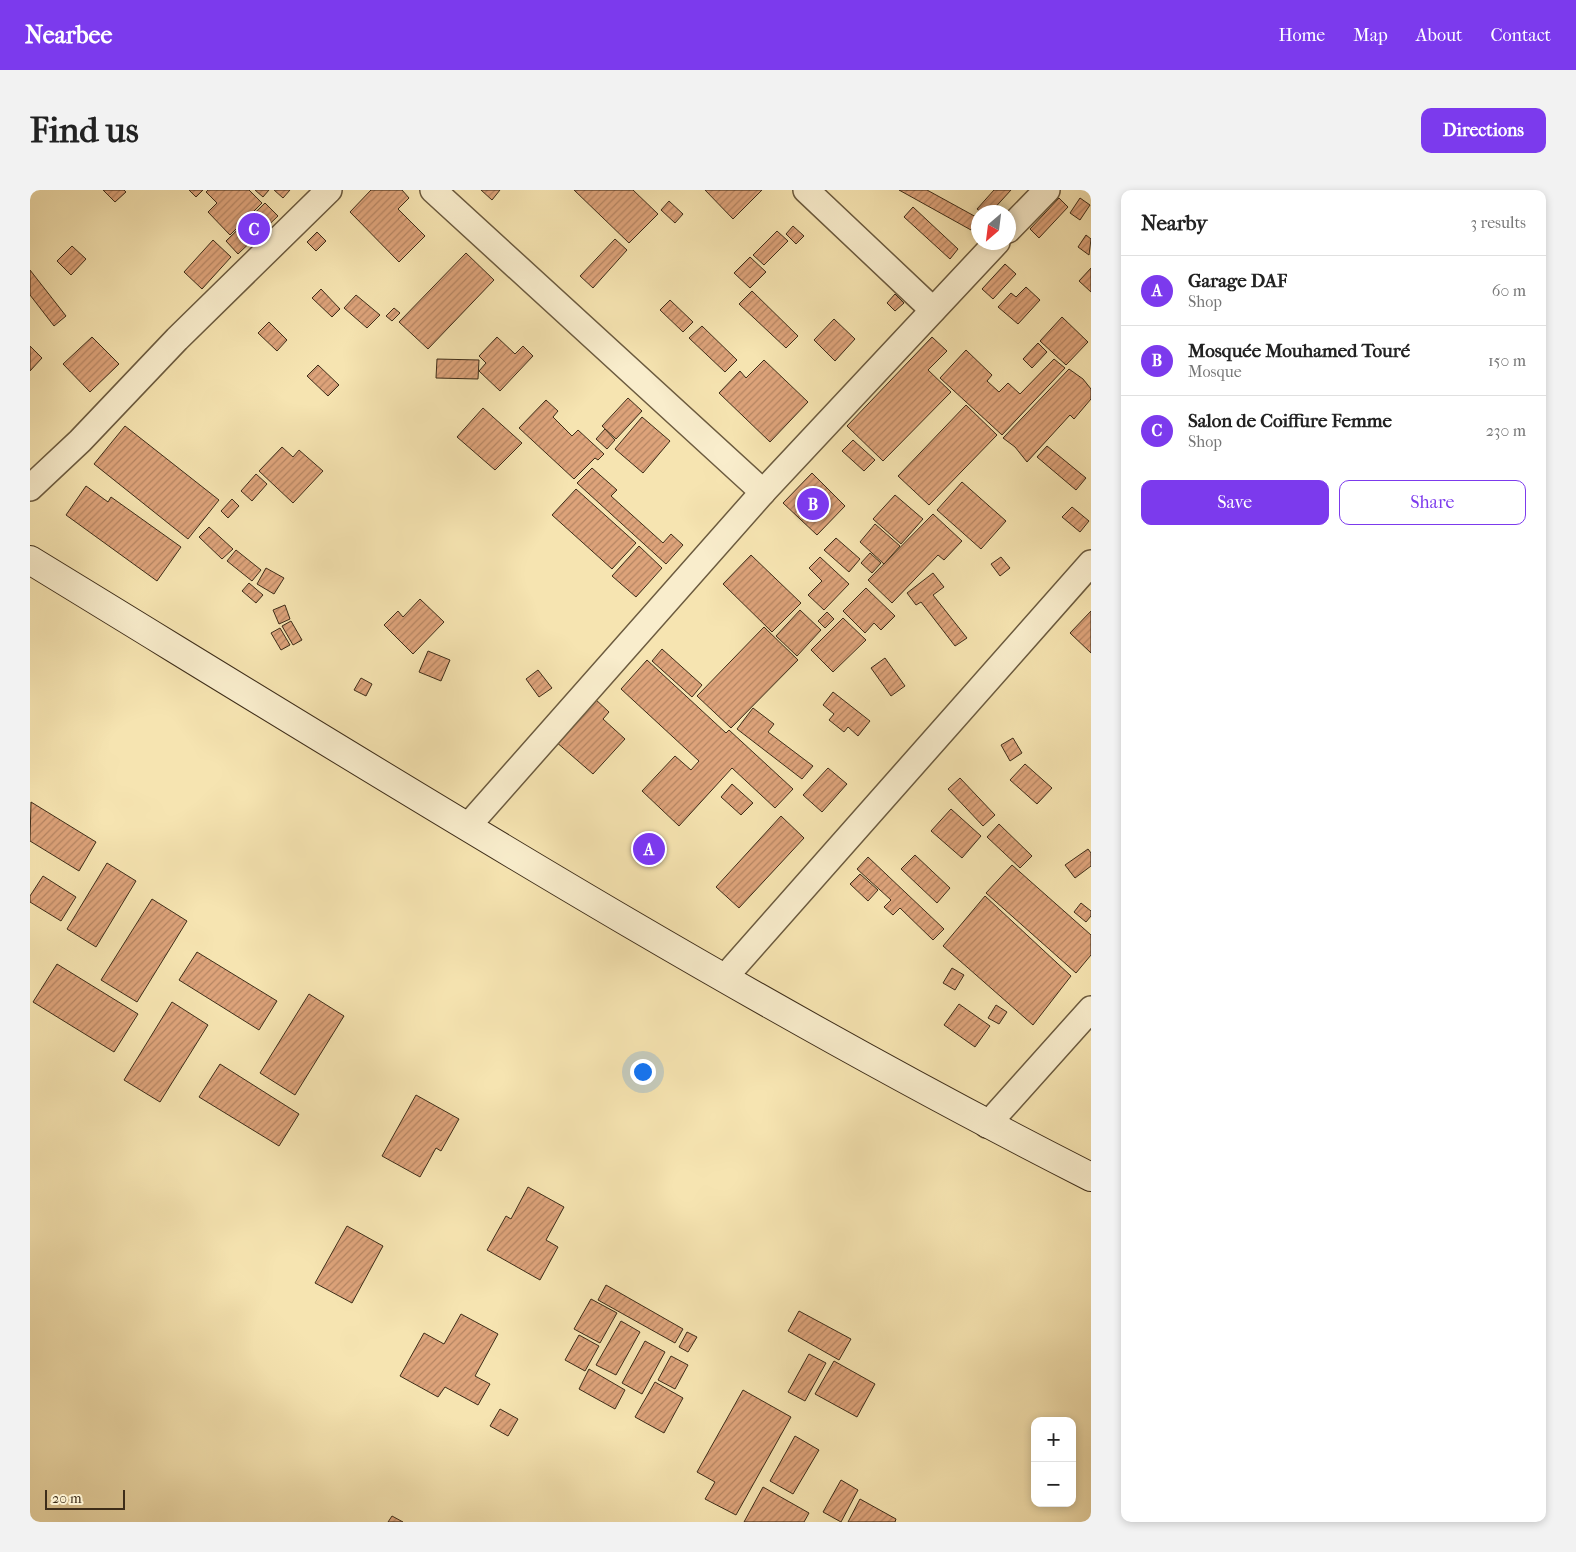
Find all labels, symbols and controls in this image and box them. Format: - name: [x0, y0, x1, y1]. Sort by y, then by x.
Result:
- text: Nearbee: [25, 21, 112, 49]
- text: Home: [1278, 25, 1325, 46]
- text: Map: [1353, 25, 1388, 46]
- text: About: [1416, 25, 1462, 46]
- text: Contact: [1490, 25, 1551, 46]
- button: Directions: [1421, 108, 1546, 153]
- text: Find us: [30, 110, 139, 151]
- north arrow: [971, 205, 1016, 250]
- pin: C: [238, 210, 270, 248]
- text: Nearby: [1141, 211, 1207, 235]
- text: 3 results: [1470, 213, 1526, 232]
- text: Garage DAF: [1188, 270, 1287, 292]
- text: A: [1152, 281, 1162, 300]
- text: 60 m: [1492, 281, 1526, 300]
- text: Shop: [1188, 292, 1222, 311]
- text: Mosquée Mouhamed Touré: [1188, 340, 1410, 362]
- text: B: [1152, 351, 1162, 370]
- text: 150 m: [1488, 351, 1526, 370]
- text: Mosque: [1188, 362, 1242, 381]
- text: Salon de Coiffure Femme: [1188, 410, 1392, 432]
- text: C: [1152, 421, 1162, 440]
- text: 230 m: [1486, 421, 1526, 440]
- text: Shop: [1188, 432, 1222, 451]
- button: Save: [1141, 480, 1329, 525]
- button: Share: [1339, 480, 1526, 525]
- pin: B: [797, 485, 829, 523]
- pin: A: [633, 830, 665, 868]
- your location: [630, 1059, 656, 1085]
- map controls: [1031, 1417, 1076, 1507]
- button: +: [1031, 1417, 1076, 1462]
- button: −: [1031, 1462, 1076, 1507]
- scale bar: [45, 1487, 125, 1510]
- text: 20 m: [52, 1490, 82, 1507]

